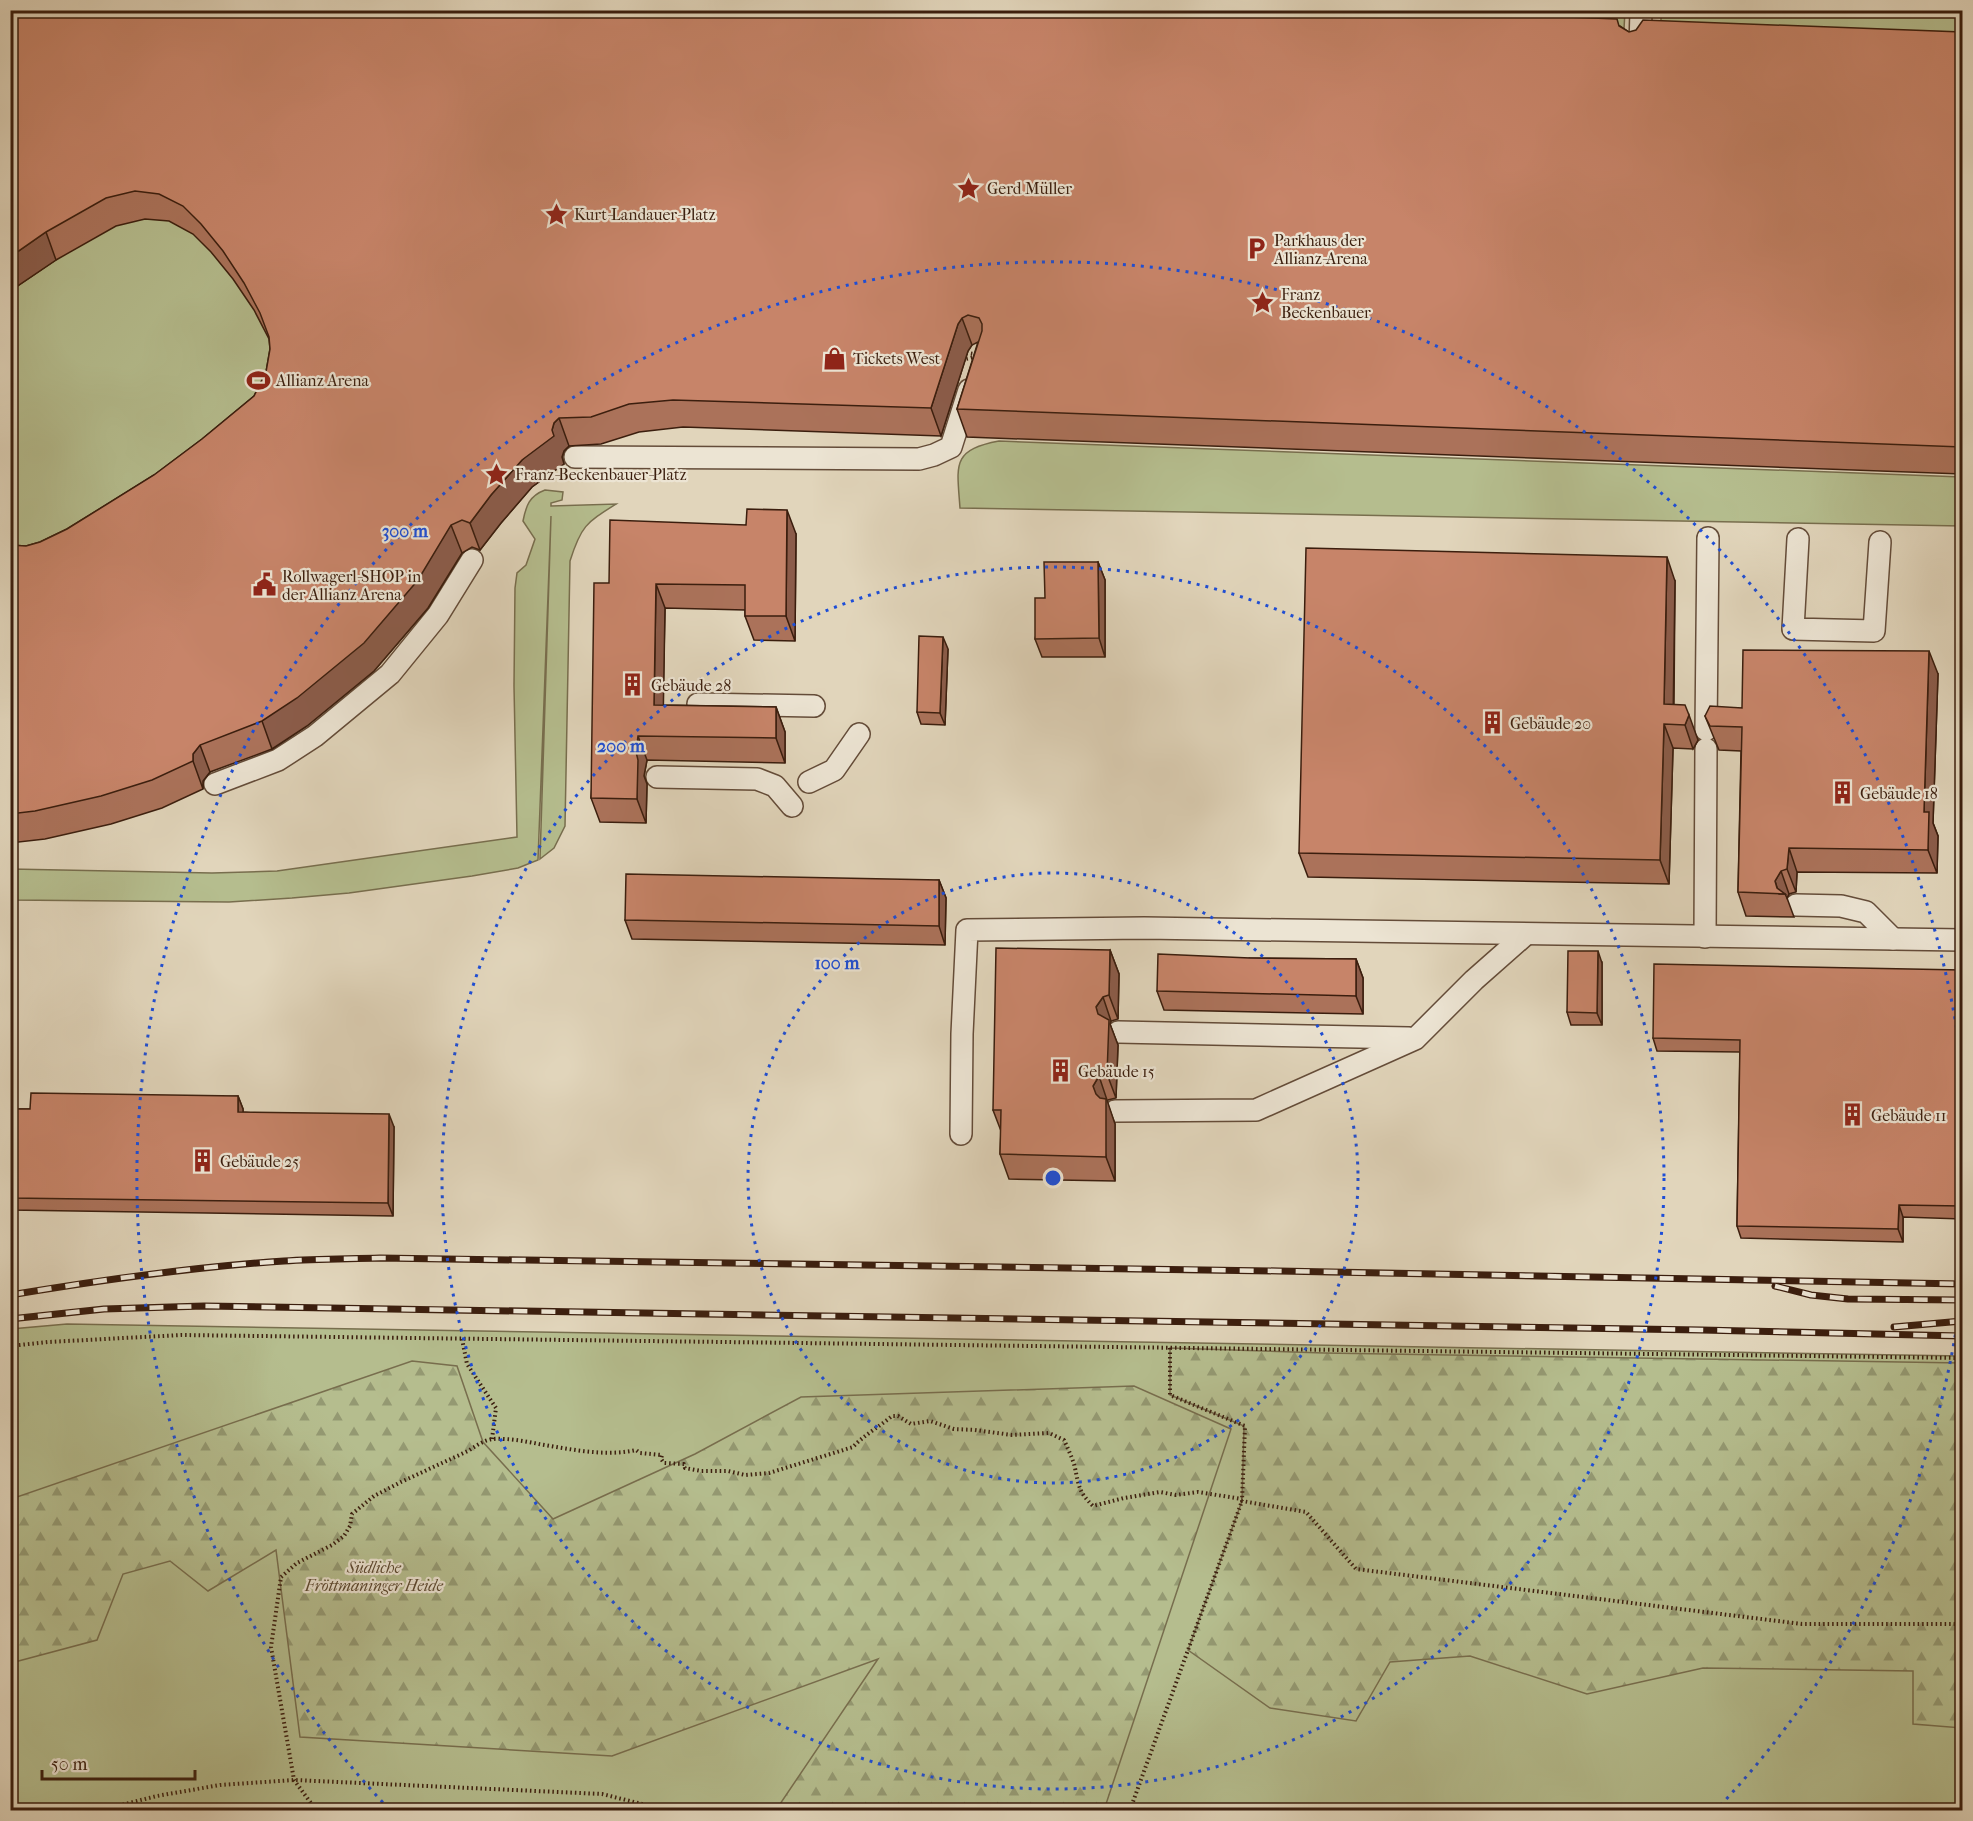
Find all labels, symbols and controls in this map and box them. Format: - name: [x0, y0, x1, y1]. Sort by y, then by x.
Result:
- place icon: Gerd Müller: [956, 175, 982, 201]
- place label: Gerd Müller: [987, 179, 1072, 198]
- place icon: Kurt-Landauer-Platz: [543, 201, 569, 227]
- place label: Kurt-Landauer-Platz: [574, 205, 716, 224]
- place label: Parkhaus der Allianz-Arena: [1273, 231, 1368, 268]
- parking icon: Parkhaus der Allianz-Arena: [1243, 236, 1269, 262]
- place label: Franz Beckenbauer: [1281, 285, 1371, 322]
- place icon: Franz Beckenbauer: [1250, 290, 1276, 316]
- shop icon: Tickets West: [822, 345, 848, 371]
- place label: Tickets West: [853, 349, 941, 368]
- sports icon: Allianz Arena: [245, 367, 271, 393]
- place label: Allianz Arena: [275, 371, 369, 390]
- place icon: Franz-Beckenbauer-Platz: [484, 461, 510, 487]
- place label: Franz-Beckenbauer-Platz: [515, 465, 687, 484]
- text: 300 m: [382, 521, 429, 542]
- place label: Rollwagerl-SHOP in der Allianz Arena: [282, 567, 422, 604]
- public building icon: Rollwagerl-SHOP in der Allianz Arena: [251, 572, 277, 598]
- building icon: Gebäude 28: [620, 672, 646, 698]
- place label: Gebäude 28: [651, 676, 731, 695]
- building icon: Gebäude 20: [1479, 710, 1505, 736]
- place label: Gebäude 20: [1510, 714, 1591, 733]
- text: 200 m: [597, 736, 646, 757]
- building icon: Gebäude 18: [1829, 780, 1855, 806]
- place label: Gebäude 18: [1860, 784, 1938, 803]
- text: 100 m: [814, 953, 861, 974]
- building icon: Gebäude 15: [1047, 1058, 1073, 1084]
- place label: Gebäude 15: [1078, 1062, 1155, 1081]
- building icon: Gebäude 11: [1840, 1102, 1866, 1128]
- place label: Gebäude 11: [1871, 1106, 1946, 1125]
- building icon: Gebäude 25: [189, 1148, 215, 1174]
- place label: Gebäude 25: [220, 1152, 299, 1171]
- centre of rings: [1043, 1168, 1063, 1188]
- park label: Südliche Fröttmaninger Heide: [304, 1558, 443, 1595]
- scale bar: [42, 1743, 195, 1781]
- text: 50 m: [51, 1754, 88, 1775]

